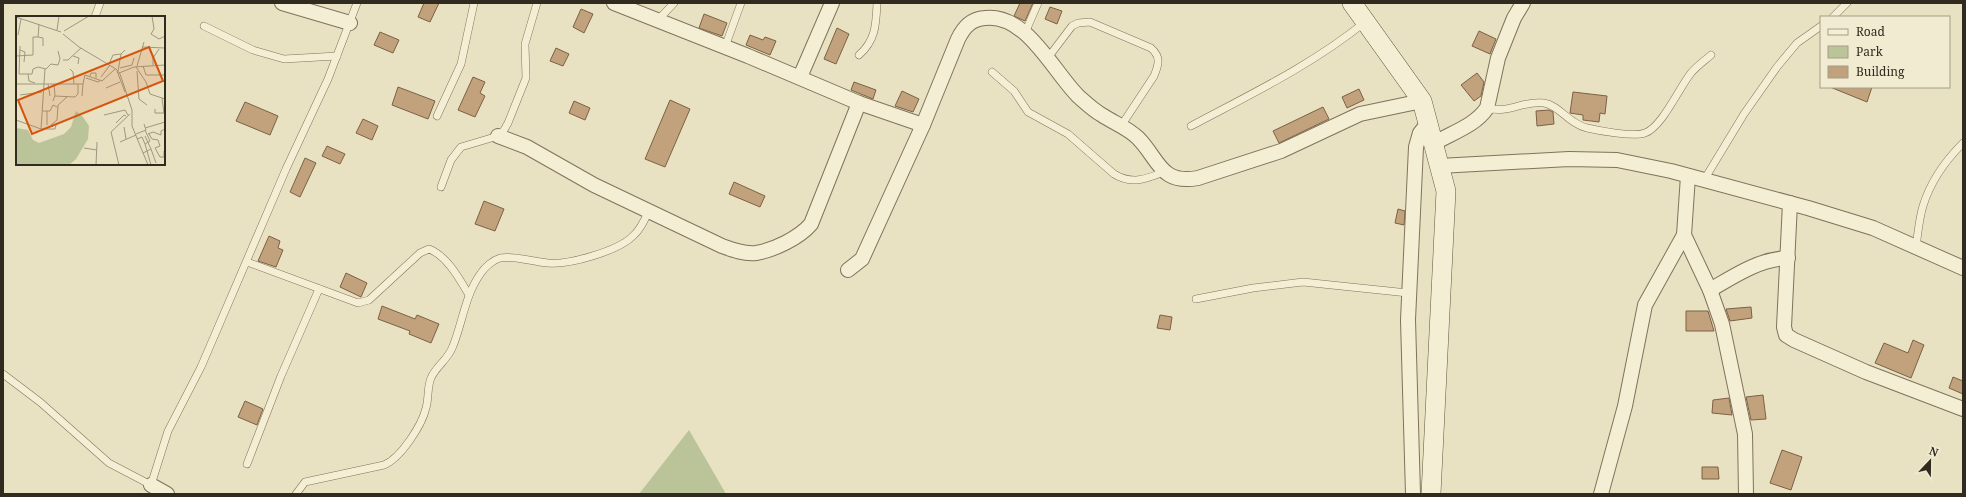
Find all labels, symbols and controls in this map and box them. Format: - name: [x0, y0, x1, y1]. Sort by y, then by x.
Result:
- inset map: [16, 16, 165, 165]
- legend: [1820, 16, 1950, 88]
- text: Road: [1856, 23, 1886, 40]
- text: Park: [1856, 43, 1884, 60]
- text: Building: [1856, 63, 1905, 80]
- north arrow: [1910, 441, 1950, 481]
- text: N: [1927, 443, 1941, 460]

